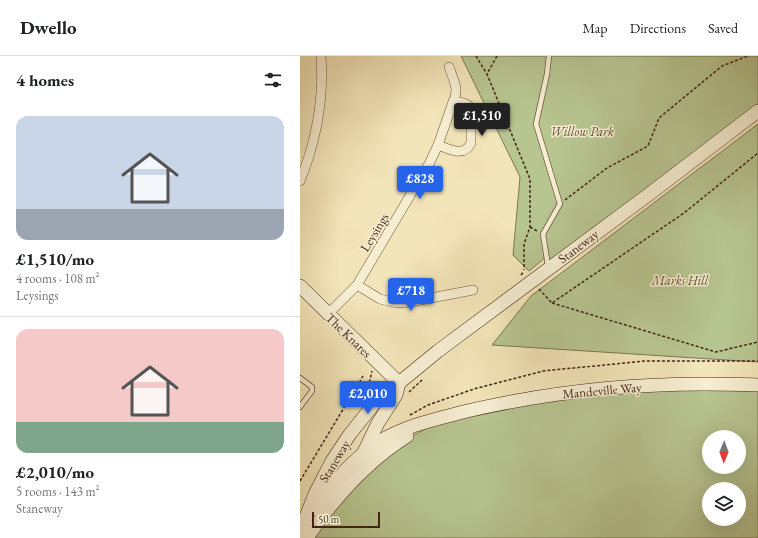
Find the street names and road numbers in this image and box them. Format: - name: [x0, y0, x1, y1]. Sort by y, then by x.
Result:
- street label: Leysings: [356, 210, 393, 255]
- street label: Staneway: [555, 225, 602, 267]
- street label: The Knares: [322, 309, 375, 361]
- street label: Mandeville Way: [562, 379, 643, 402]
- street label: Staneway: [315, 437, 354, 486]

